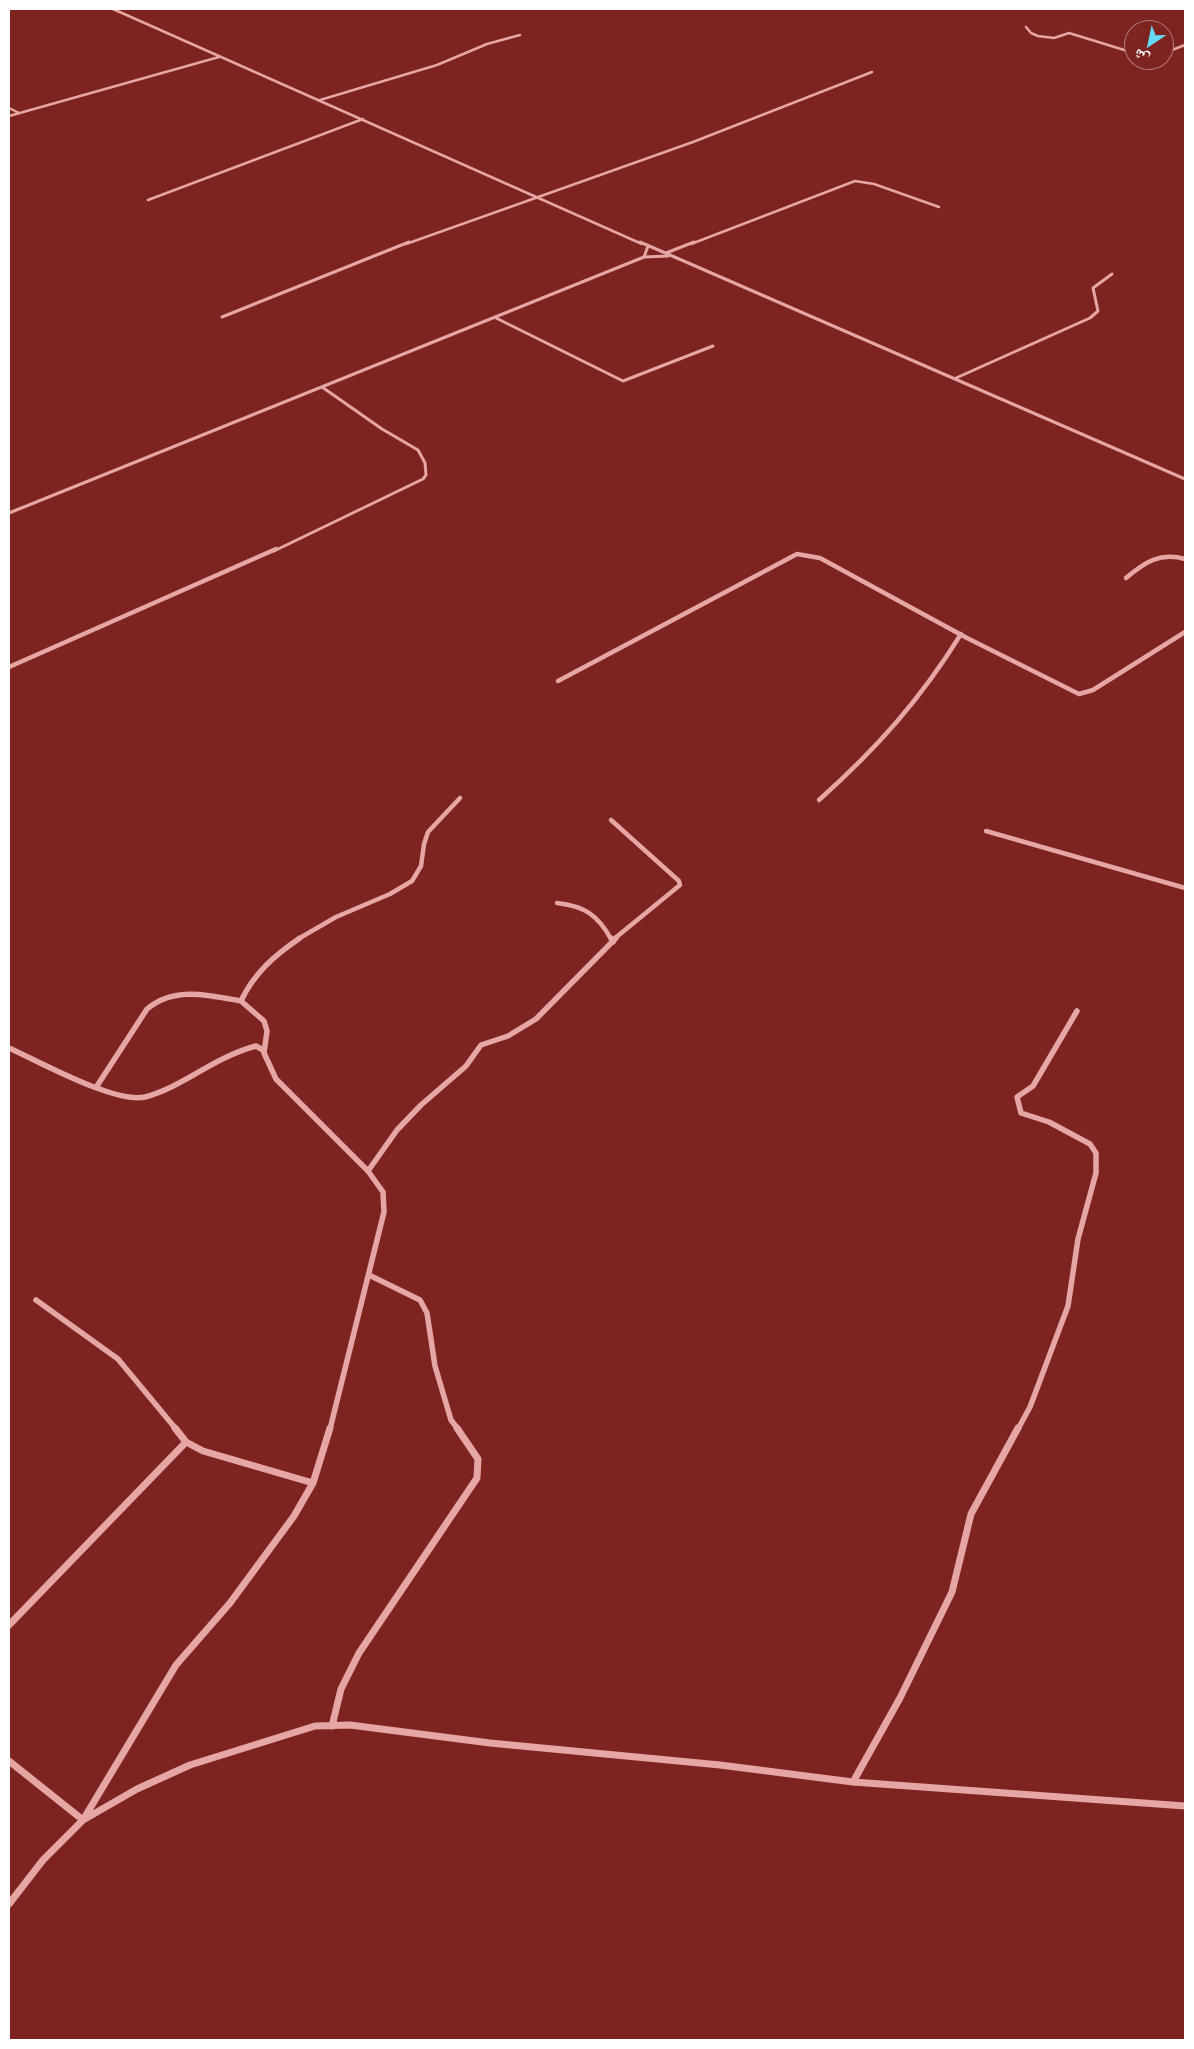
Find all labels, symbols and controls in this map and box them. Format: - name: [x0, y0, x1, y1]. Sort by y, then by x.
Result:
- north arrow: [1124, 20, 1174, 70]
- text: ش: [1129, 45, 1152, 69]

